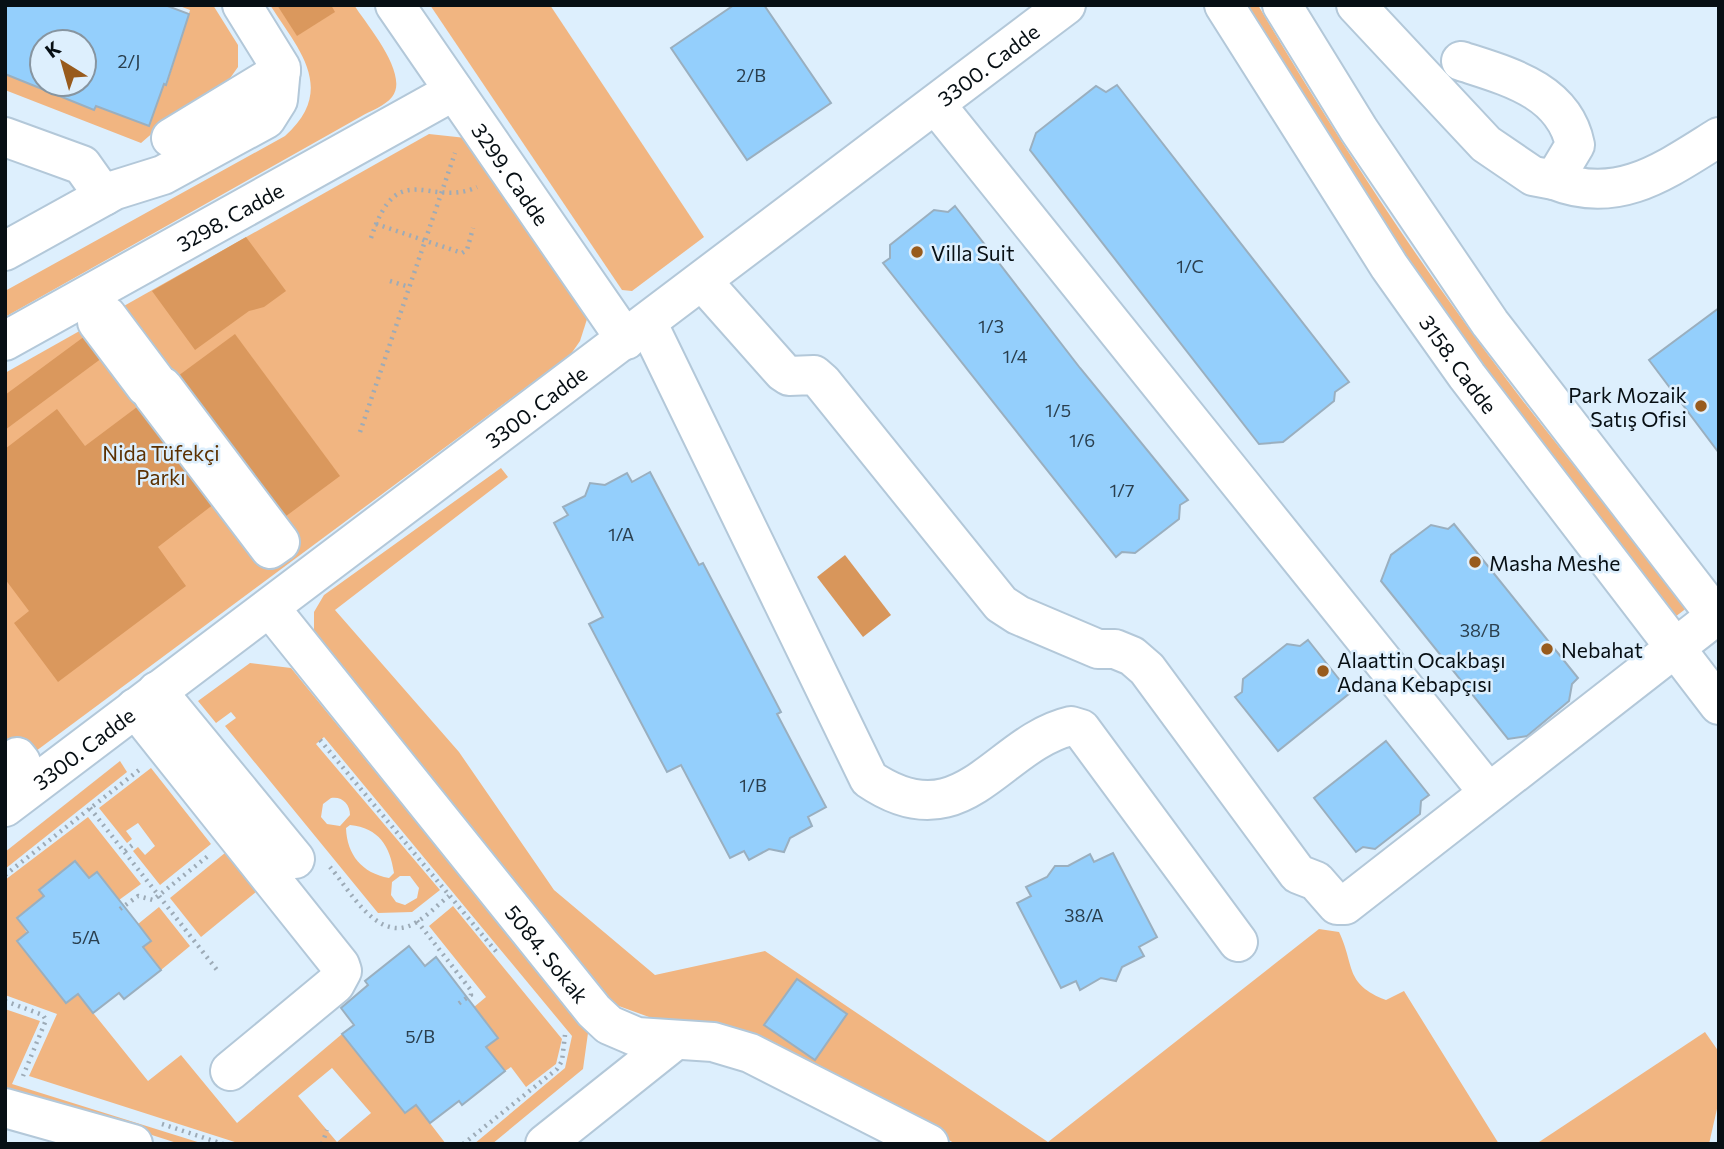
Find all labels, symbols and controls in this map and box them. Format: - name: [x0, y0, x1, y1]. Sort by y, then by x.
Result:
- street label: 3300. Cadde: [932, 18, 1043, 110]
- north arrow: [28, 28, 98, 98]
- text: K: [40, 36, 65, 62]
- house number: 2/J: [117, 50, 141, 72]
- house number: 2/B: [736, 64, 766, 86]
- street label: 3299. Cadde: [467, 118, 555, 230]
- street label: 3298. Cadde: [172, 176, 287, 256]
- place label: Villa Suit: [931, 240, 1015, 265]
- marker: Villa Suit: [909, 244, 925, 260]
- house number: 1/C: [1176, 255, 1204, 277]
- street label: 3158. Cadde: [1415, 310, 1503, 418]
- house number: 1/3: [978, 315, 1004, 337]
- house number: 1/4: [1002, 345, 1028, 367]
- street label: 3300. Cadde: [480, 360, 591, 452]
- place label: Park Mozaik Satış Ofisi: [1568, 382, 1687, 431]
- marker: Park Mozaik Satış Ofisi: [1693, 398, 1709, 414]
- house number: 1/5: [1045, 399, 1071, 421]
- house number: 1/6: [1069, 429, 1095, 451]
- park label: Nida Tüfekçi Parkı: [102, 440, 220, 489]
- house number: 1/7: [1109, 479, 1135, 501]
- house number: 1/A: [608, 523, 634, 545]
- place label: Masha Meshe: [1489, 550, 1620, 575]
- marker: Masha Meshe: [1467, 554, 1483, 570]
- house number: 38/B: [1460, 619, 1500, 641]
- place label: Nebahat: [1561, 637, 1643, 662]
- marker: Nebahat: [1539, 641, 1555, 657]
- place label: Alaattin Ocakbaşı Adana Kebapçısı: [1337, 647, 1506, 696]
- marker: Alaattin Ocakbaşı Adana Kebapçısı: [1315, 663, 1331, 679]
- street label: 3300. Cadde: [27, 702, 139, 794]
- house number: 1/B: [739, 774, 767, 796]
- street label: 5084. Sokak: [501, 899, 594, 1007]
- house number: 38/A: [1064, 904, 1104, 926]
- house number: 5/A: [72, 926, 100, 948]
- house number: 5/B: [405, 1025, 435, 1047]

